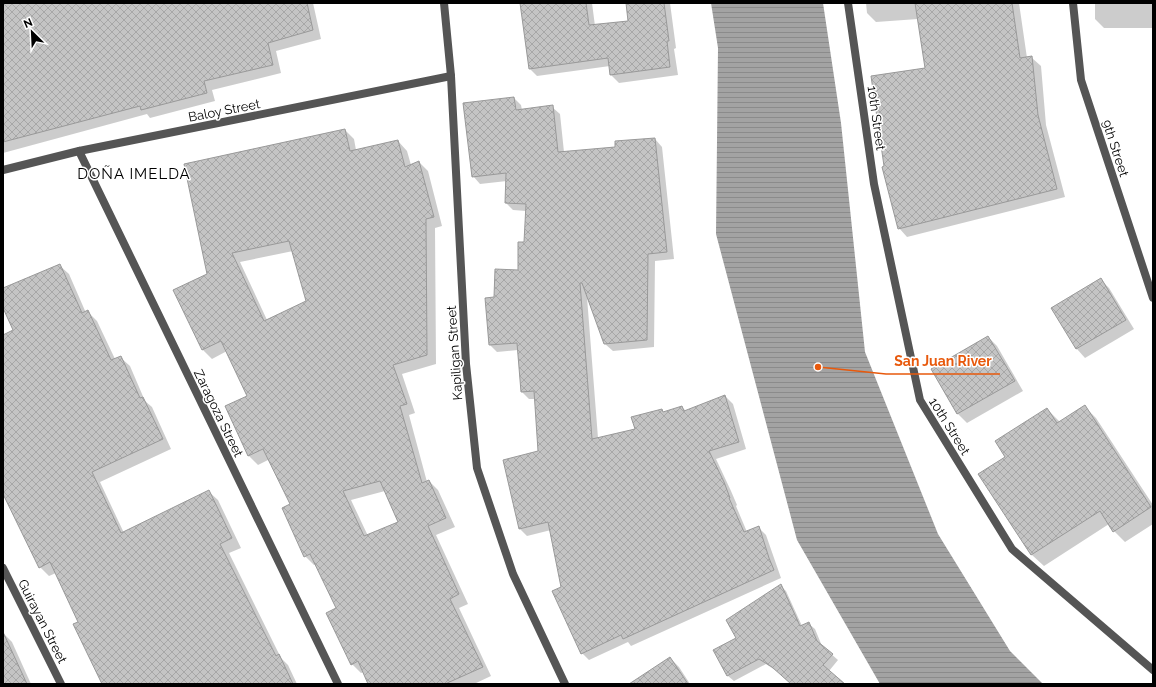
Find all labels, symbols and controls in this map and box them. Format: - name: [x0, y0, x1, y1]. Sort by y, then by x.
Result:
- north arrow: [12, 12, 52, 52]
- text: N: [22, 16, 35, 31]
- street label: 10th Street: [865, 85, 889, 152]
- street label: Baloy Street: [187, 96, 262, 125]
- street label: 9th Street: [1099, 118, 1132, 179]
- district label: DOÑA IMELDA: [77, 165, 191, 183]
- street label: Kapiligan Street: [444, 305, 465, 401]
- callout: San Juan River: [886, 348, 1000, 374]
- text: San Juan River: [894, 353, 992, 369]
- street label: Zaragoza Street: [191, 367, 246, 460]
- street label: 10th Street: [926, 395, 973, 458]
- street label: Guirayan Street: [15, 577, 70, 666]

